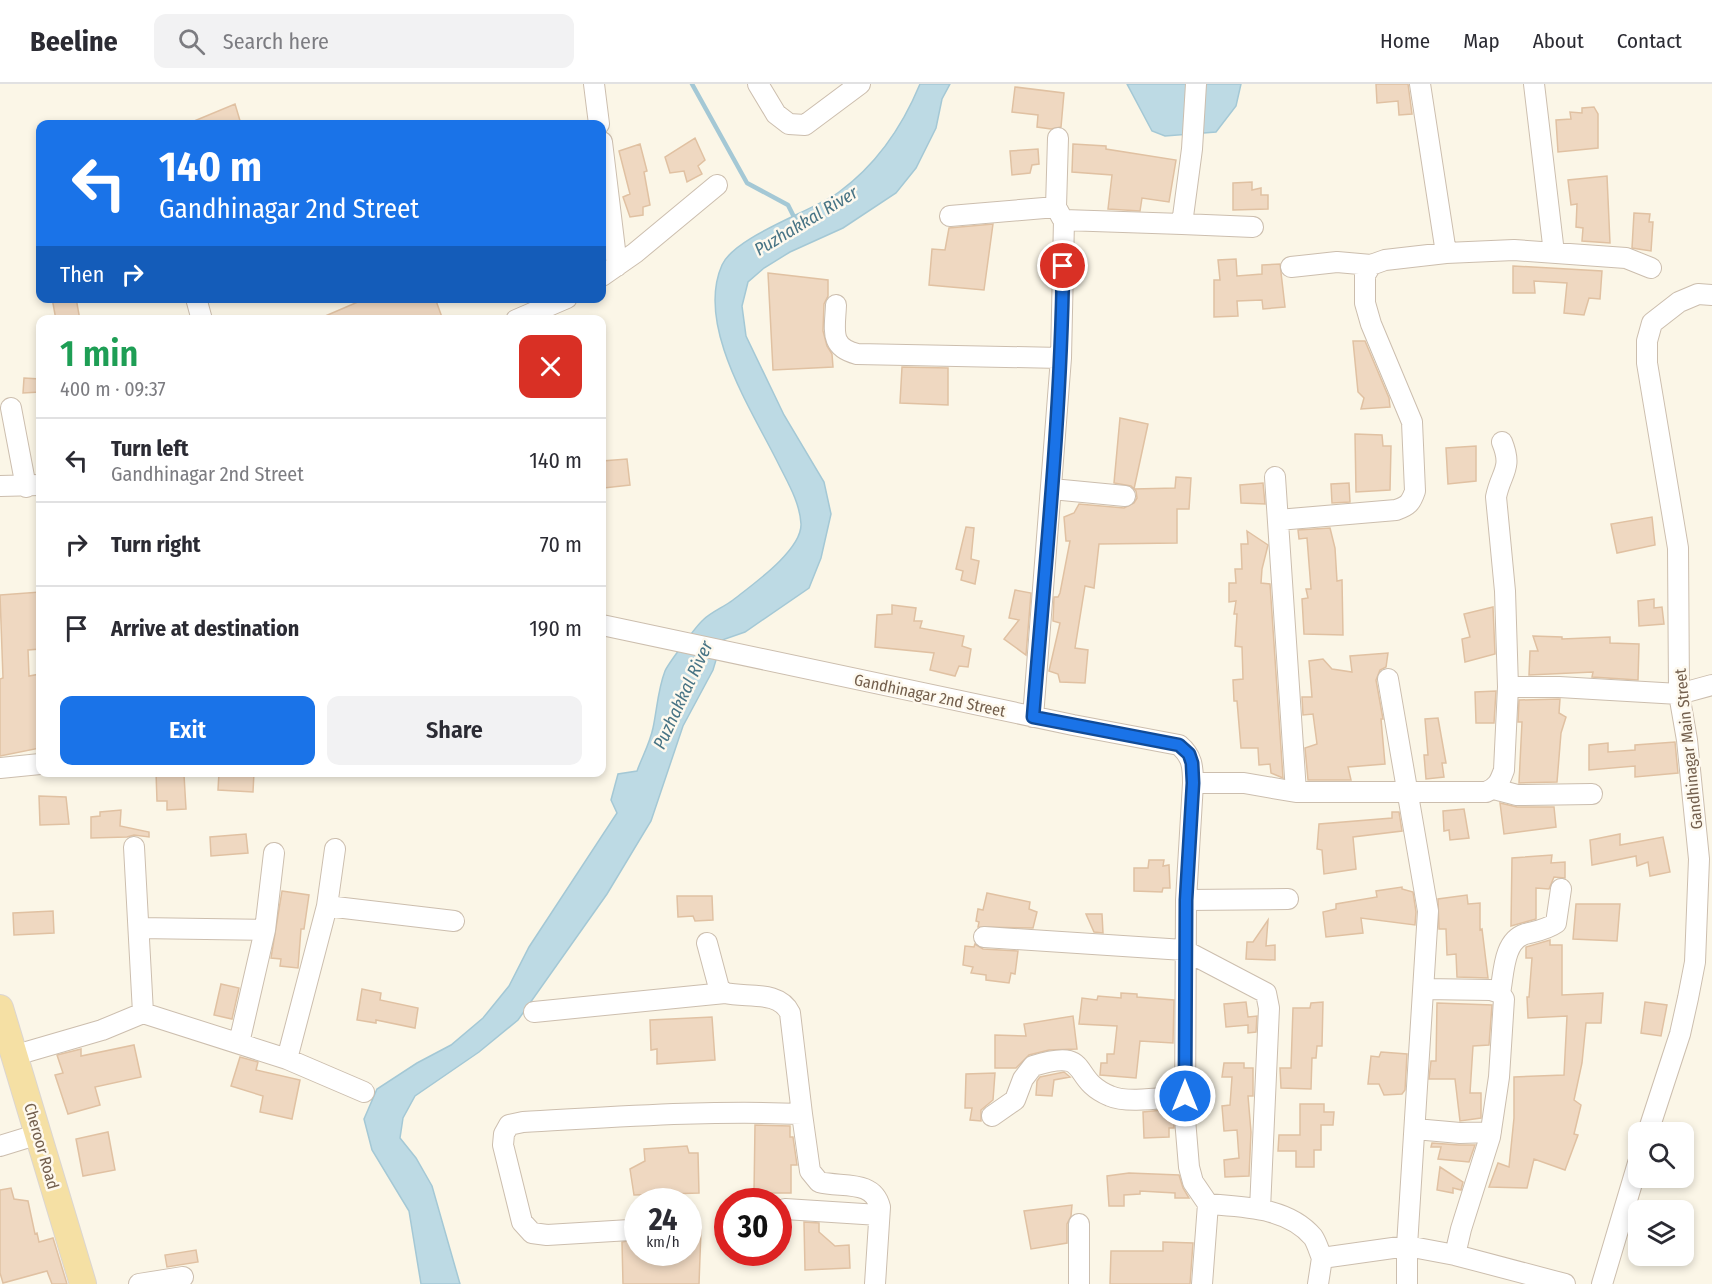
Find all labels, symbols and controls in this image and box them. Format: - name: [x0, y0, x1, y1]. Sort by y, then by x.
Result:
- search box: [154, 14, 574, 68]
- text: Beeline: [30, 25, 118, 58]
- icon: search: [175, 25, 208, 58]
- text: Search here: [223, 28, 329, 55]
- text: Home: [1380, 28, 1430, 54]
- text: Map: [1463, 28, 1500, 54]
- text: About: [1533, 28, 1584, 54]
- text: Contact: [1617, 28, 1682, 54]
- text: 140 m: [159, 142, 262, 192]
- icon: left: [60, 144, 138, 222]
- water label: Puzhakkal River: [750, 181, 862, 261]
- text: Gandhinagar 2nd Street: [159, 193, 419, 225]
- pin: [1037, 240, 1088, 291]
- icon: arrive: [1046, 249, 1079, 282]
- icon: right: [116, 258, 149, 291]
- text: Then: [60, 261, 104, 288]
- text: 1 min: [60, 332, 138, 376]
- button: close: [519, 335, 582, 398]
- text: 400 m · 09:37: [60, 377, 166, 401]
- text: Turn left: [111, 435, 189, 462]
- icon: left: [60, 444, 93, 477]
- text: 140 m: [529, 447, 582, 474]
- text: Gandhinagar 2nd Street: [111, 462, 304, 486]
- icon: right: [60, 528, 93, 561]
- text: Turn right: [111, 531, 200, 558]
- text: 70 m: [540, 531, 582, 558]
- icon: arrive: [60, 612, 93, 645]
- text: Arrive at destination: [111, 615, 299, 642]
- text: 190 m: [529, 615, 582, 642]
- water label: Puzhakkal River: [648, 637, 718, 753]
- street label: Gandhinagar Main Street: [1671, 667, 1706, 830]
- street label: Gandhinagar 2nd Street: [853, 670, 1008, 721]
- button: Exit: [60, 696, 315, 765]
- button: Share: [327, 696, 582, 765]
- position arrow: [1153, 1064, 1217, 1128]
- street label: Cheroor Road: [20, 1101, 63, 1191]
- map controls: [1628, 1122, 1694, 1266]
- button: search: [1628, 1122, 1694, 1188]
- speed limit sign: 30: [714, 1188, 792, 1266]
- button: layers: [1628, 1200, 1694, 1266]
- text: 24: [649, 1202, 677, 1238]
- text: km/h: [646, 1233, 680, 1251]

